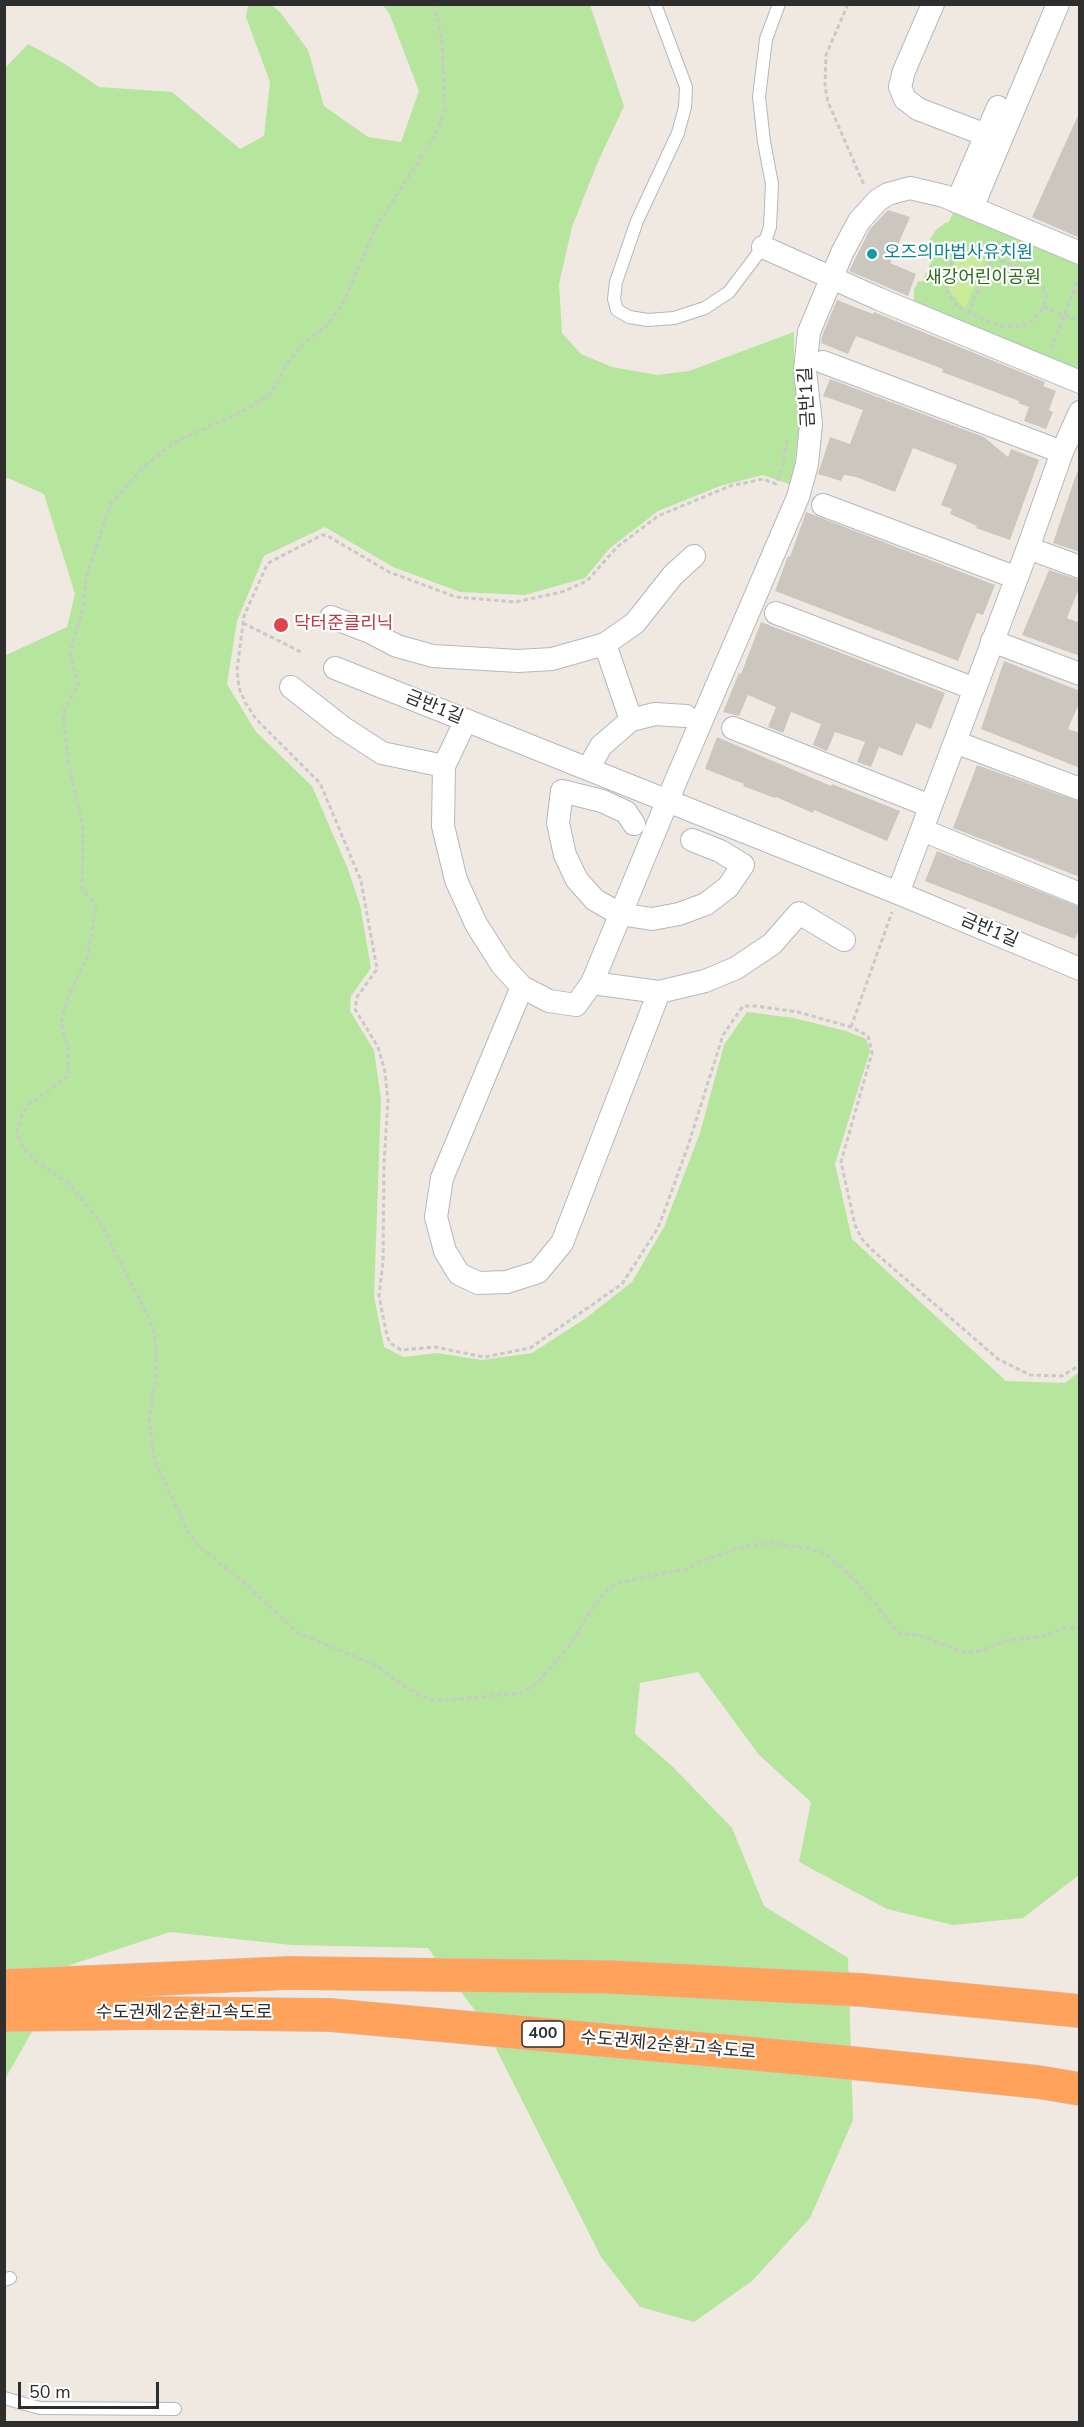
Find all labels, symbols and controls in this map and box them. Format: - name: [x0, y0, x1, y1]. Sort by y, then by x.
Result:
- place label: 오즈의마법사유치원: [884, 243, 1033, 265]
- marker: 오즈의마법사유치원: [865, 247, 879, 261]
- park label: 새강어린이공원: [925, 268, 1041, 290]
- street label: 금반1길: [796, 366, 820, 428]
- place label: 닥터준클리닉: [294, 614, 393, 636]
- marker: 닥터준클리닉: [272, 616, 290, 634]
- street label: 금반1길: [402, 687, 466, 729]
- street label: 금반1길: [957, 909, 1021, 953]
- street label: 수도권제2순환고속도로: [96, 2003, 272, 2025]
- road number: 400: [522, 2021, 564, 2047]
- street label: 수도권제2순환고속도로: [579, 2028, 757, 2064]
- scale bar: [21, 2370, 162, 2408]
- text: 50 m: [29, 2380, 71, 2404]

